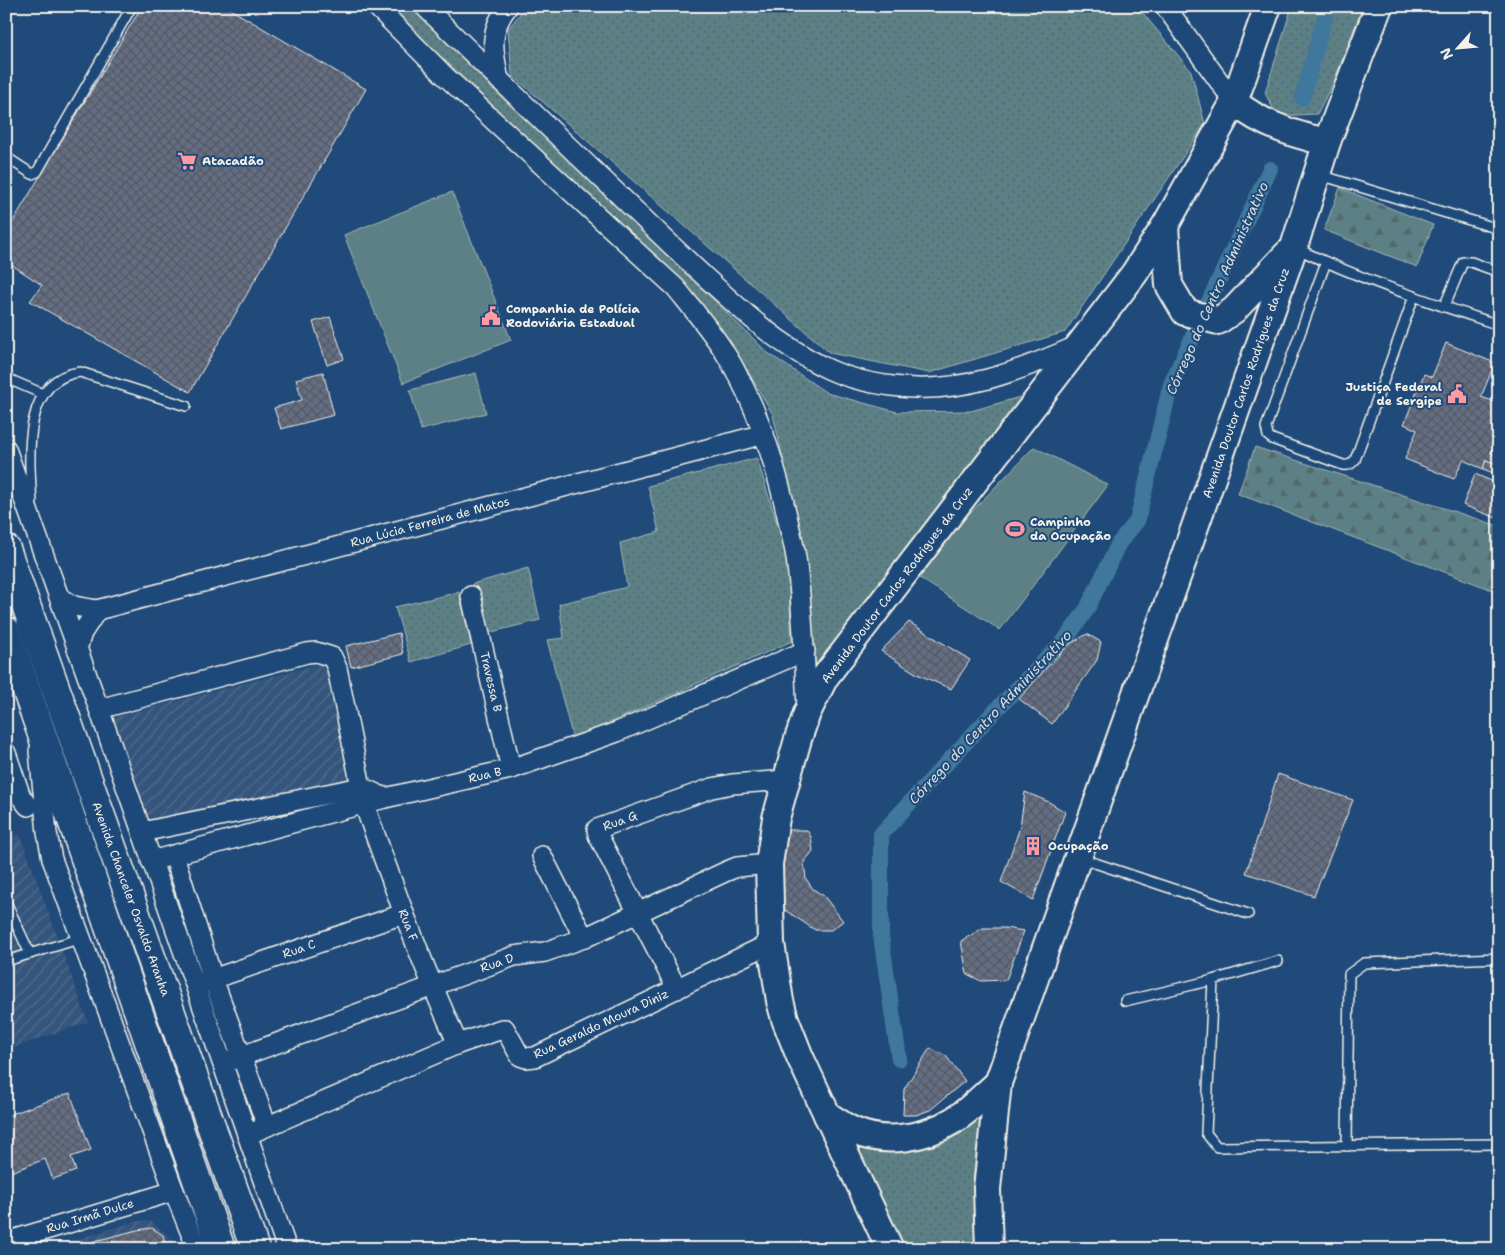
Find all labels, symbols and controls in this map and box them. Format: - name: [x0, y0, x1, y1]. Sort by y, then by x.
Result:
- north arrow: [1432, 22, 1482, 72]
- text: N: [1436, 45, 1457, 63]
- supermarket icon: Atacadão: [176, 150, 198, 172]
- place label: Atacadão: [202, 153, 264, 169]
- water label: Córrego do Centro Administrativo: [1162, 179, 1272, 397]
- street label: Avenida Doutor Carlos Rodrigues da Cruz: [1199, 266, 1293, 500]
- place label: Companhia de Polícia Rodoviária Estadual: [506, 301, 640, 331]
- public building icon: Companhia de Polícia Rodoviária Estadual: [480, 305, 502, 327]
- place label: Justiça Federal de Sergipe: [1345, 379, 1442, 409]
- public building icon: Justiça Federal de Sergipe: [1446, 383, 1468, 405]
- street label: Avenida Doutor Carlos Rodrigues da Cruz: [818, 483, 976, 687]
- street label: Rua Lúcia Ferreira de Matos: [349, 493, 511, 551]
- place label: Campinho da Ocupação: [1030, 514, 1111, 544]
- sports icon: Campinho da Ocupação: [1004, 518, 1026, 540]
- water label: Córrego do Centro Administrativo: [905, 626, 1075, 808]
- street label: Travessa B: [476, 650, 506, 714]
- street label: Rua B: [467, 763, 503, 787]
- street label: Avenida Chanceler Osvaldo Aranha: [88, 800, 174, 999]
- street label: Rua G: [601, 807, 639, 835]
- building icon: Ocupação: [1022, 835, 1044, 857]
- place label: Ocupação: [1048, 838, 1109, 854]
- street label: Rua F: [395, 907, 421, 944]
- street label: Rua C: [280, 936, 318, 962]
- street label: Rua D: [478, 950, 516, 976]
- street label: Rua Geraldo Moura Diniz: [531, 986, 671, 1062]
- street label: Rua Irmã Dulce: [44, 1195, 136, 1237]

